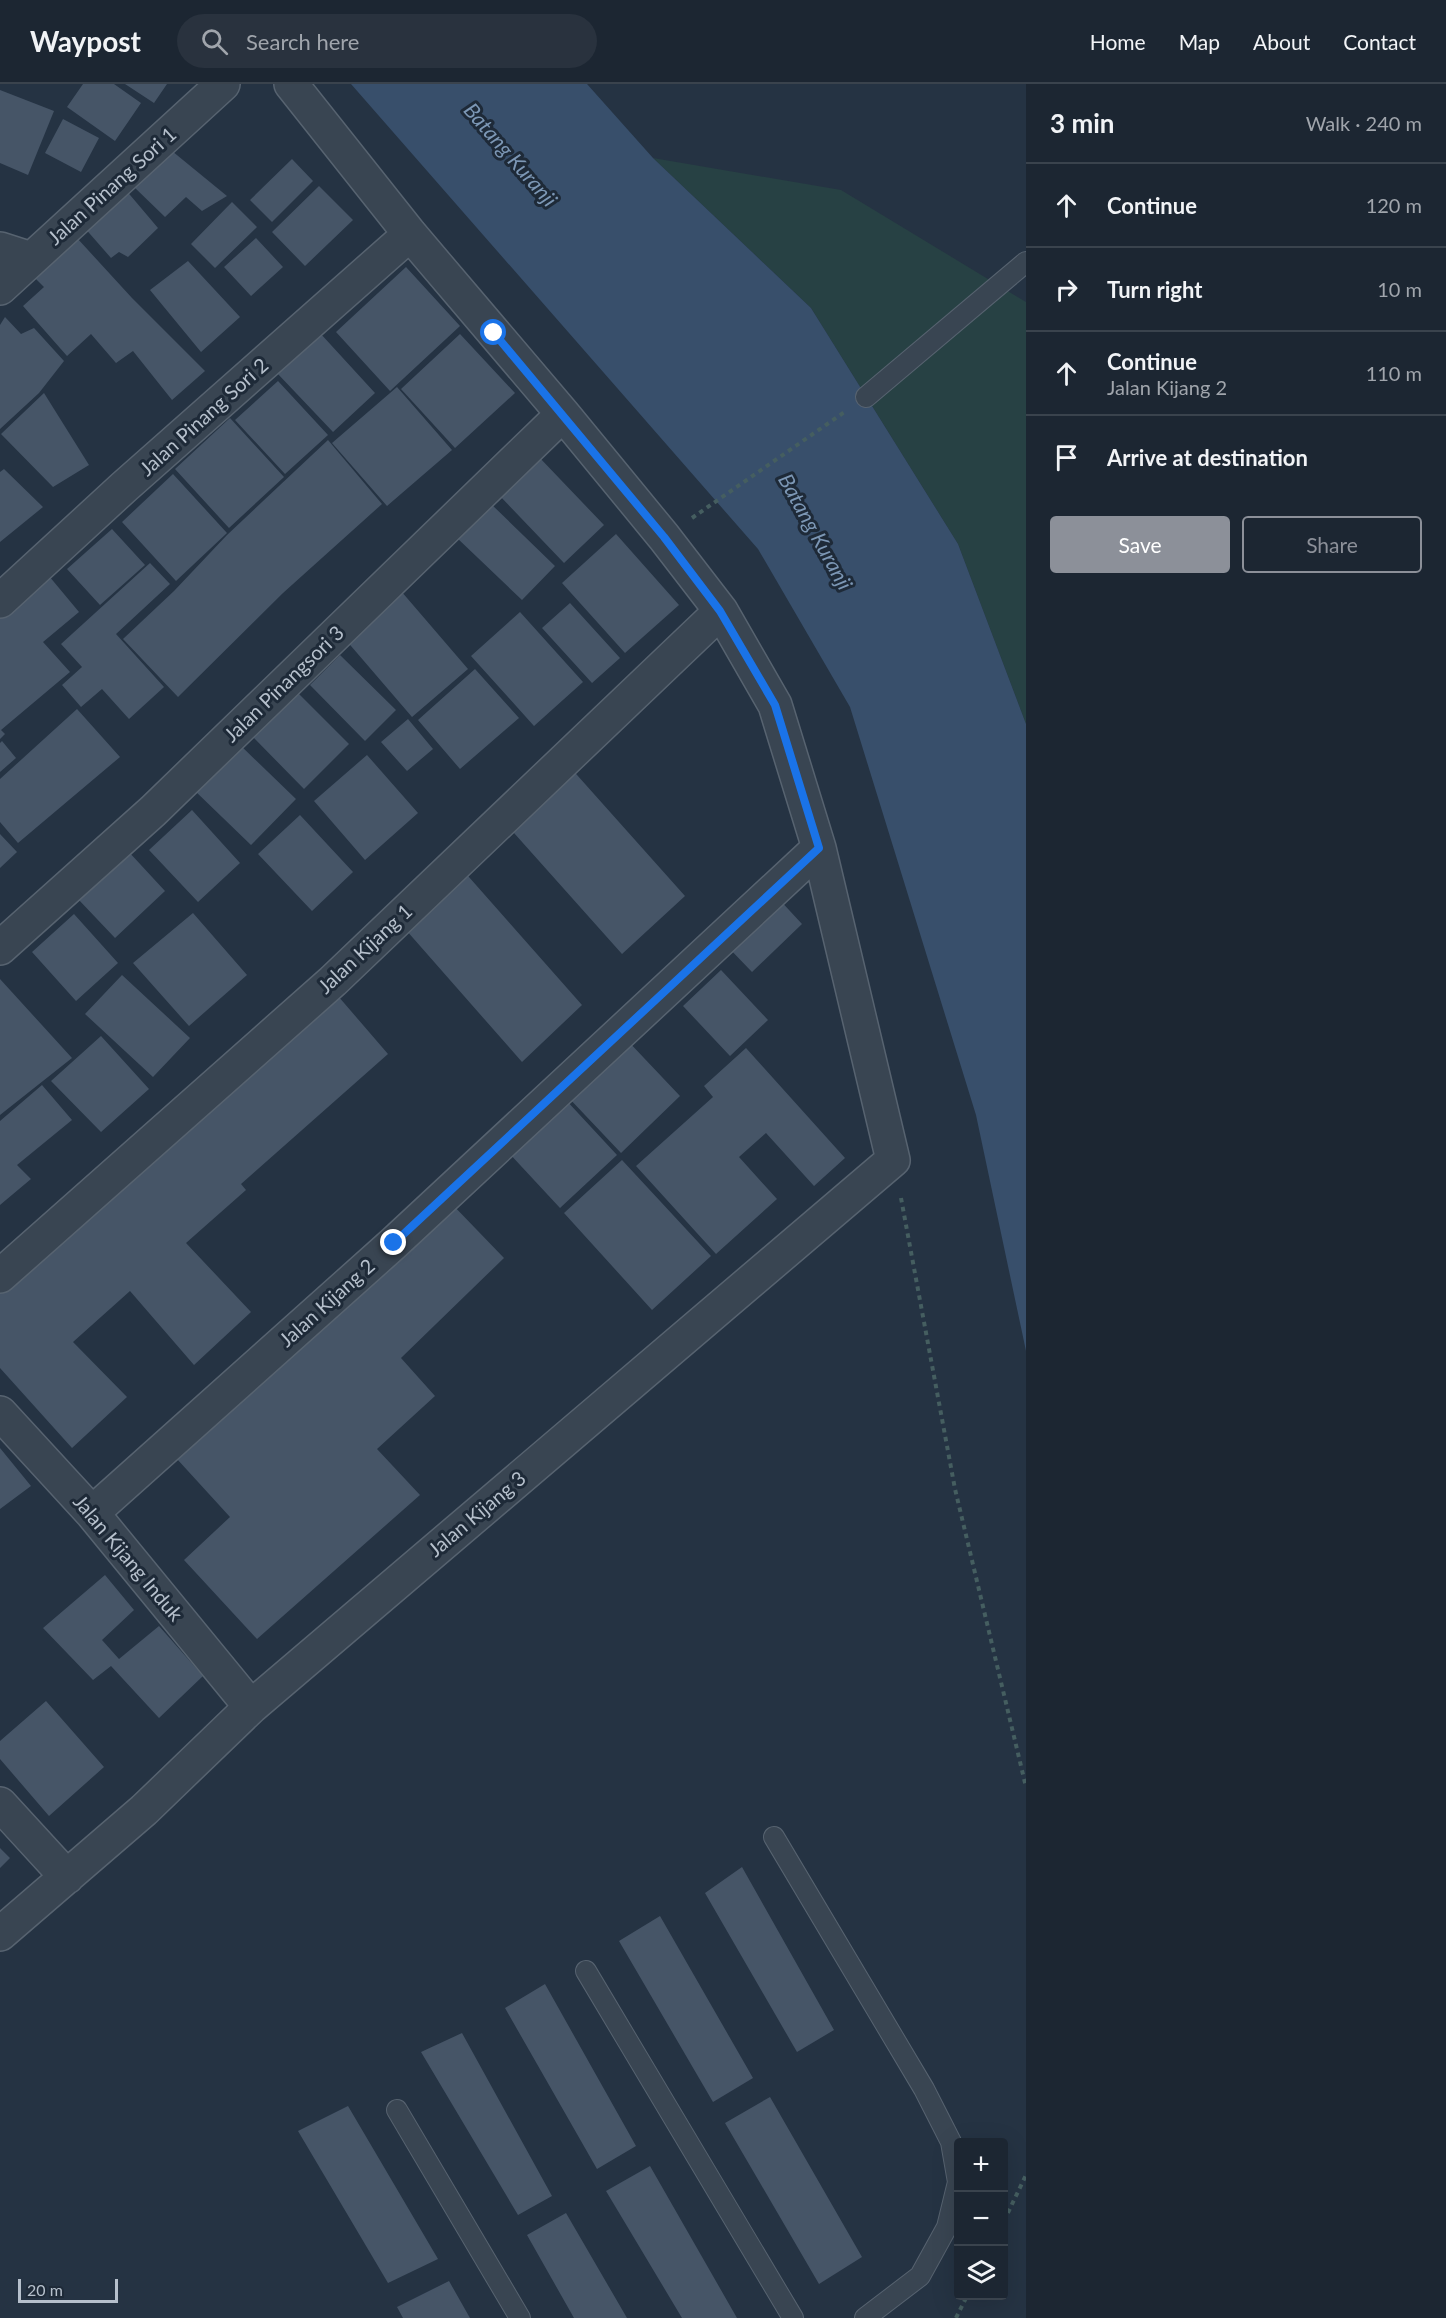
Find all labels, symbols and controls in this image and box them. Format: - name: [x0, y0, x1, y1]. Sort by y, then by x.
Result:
- search box: [177, 14, 597, 68]
- text: Waypost: [30, 24, 141, 58]
- icon: search: [198, 25, 231, 58]
- text: Search here: [246, 28, 359, 55]
- text: Home: [1090, 29, 1146, 54]
- text: Map: [1179, 29, 1220, 54]
- text: About: [1253, 29, 1310, 54]
- text: Contact: [1343, 29, 1416, 54]
- water label: Batang Kuranji: [459, 97, 563, 211]
- text: 3 min: [1050, 107, 1114, 139]
- text: Walk · 240 m: [1306, 111, 1422, 135]
- street label: Jalan Pinang Sori 1: [42, 121, 180, 249]
- icon: ahead: [1050, 189, 1083, 222]
- text: Continue: [1107, 192, 1197, 219]
- text: 120 m: [1366, 193, 1422, 217]
- icon: right: [1050, 273, 1083, 306]
- text: Turn right: [1107, 276, 1202, 303]
- text: 10 m: [1377, 277, 1422, 301]
- route start: [480, 319, 506, 345]
- text: Continue: [1107, 348, 1197, 375]
- street label: Jalan Pinang Sori 2: [134, 352, 272, 480]
- icon: ahead: [1050, 357, 1083, 390]
- text: 110 m: [1366, 361, 1422, 385]
- text: Jalan Kijang 2: [1107, 375, 1227, 399]
- icon: arrive: [1050, 441, 1083, 474]
- text: Arrive at destination: [1107, 444, 1308, 471]
- water label: Batang Kuranji: [774, 469, 859, 594]
- button: Save: [1050, 516, 1230, 573]
- button: Share: [1242, 516, 1422, 573]
- street label: Jalan Pinangsori 3: [218, 620, 348, 746]
- street label: Jalan Kijang 1: [312, 899, 416, 998]
- route end: [380, 1229, 406, 1255]
- street label: Jalan Kijang 2: [274, 1253, 379, 1351]
- street label: Jalan Kijang 3: [423, 1465, 530, 1561]
- street label: Jalan Kijang Induk: [69, 1489, 189, 1626]
- map controls: [954, 2138, 1008, 2300]
- button: +: [954, 2138, 1008, 2192]
- button: −: [954, 2192, 1008, 2246]
- button: layers: [954, 2246, 1008, 2300]
- scale bar: [18, 2276, 118, 2304]
- text: 20 m: [27, 2280, 63, 2299]

